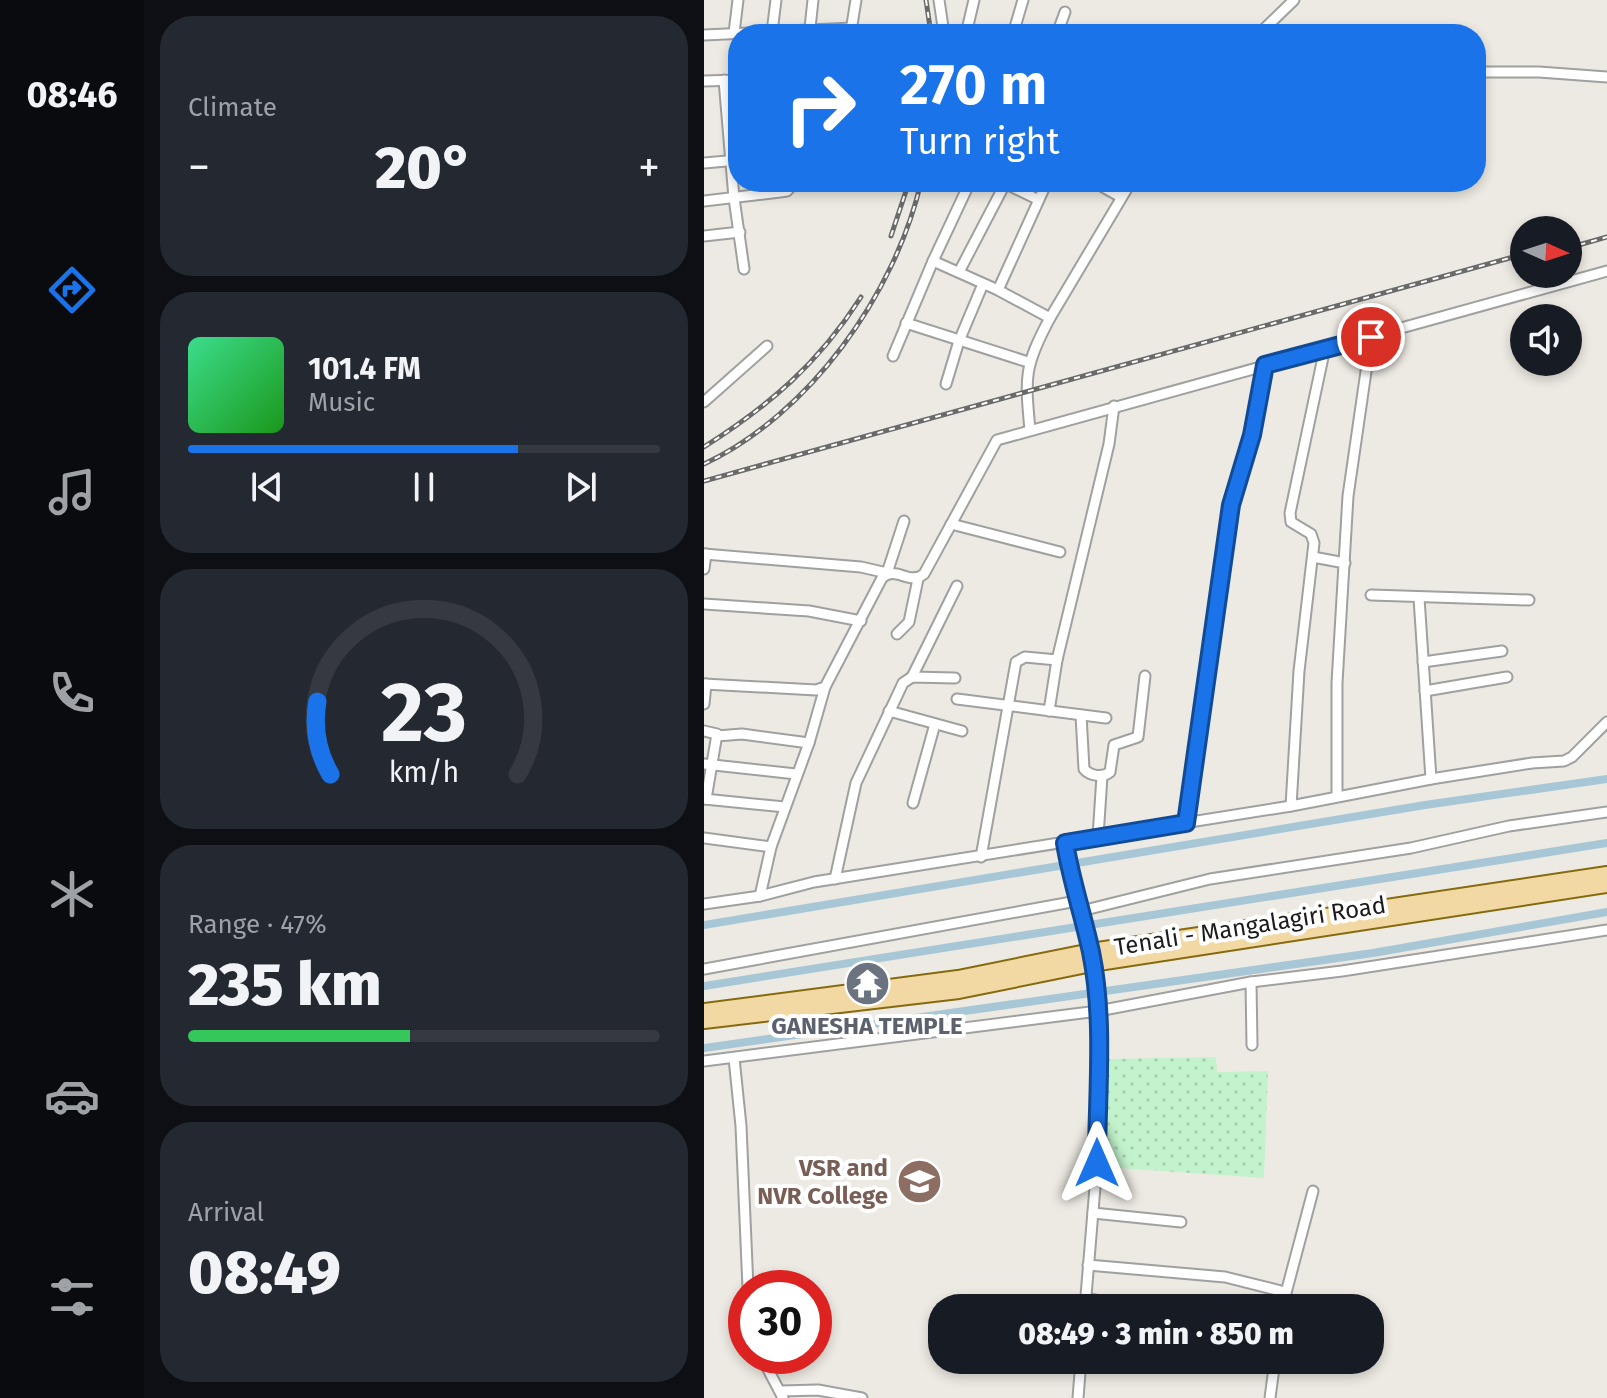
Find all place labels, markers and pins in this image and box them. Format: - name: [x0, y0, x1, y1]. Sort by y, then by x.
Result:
- pin: [1337, 303, 1405, 371]
- temple icon: GANESHA TEMPLE: [843, 960, 891, 1008]
- place label: GANESHA TEMPLE: [771, 1012, 963, 1040]
- place label: VSR and NVR College: [757, 1154, 888, 1210]
- school or university icon: VSR and NVR College: [895, 1158, 943, 1206]

